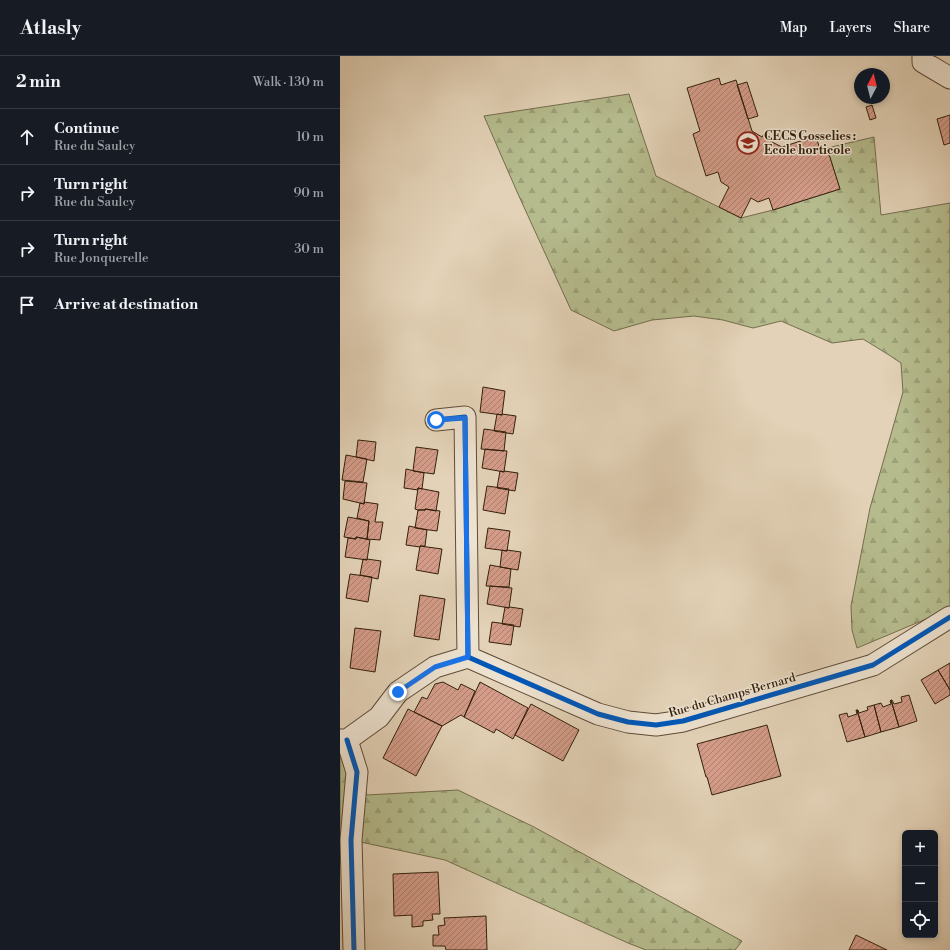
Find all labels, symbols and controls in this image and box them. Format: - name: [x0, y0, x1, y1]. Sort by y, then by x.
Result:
- text: Atlasly: [20, 16, 81, 40]
- text: Map: [780, 19, 807, 37]
- text: Layers: [829, 19, 872, 37]
- text: Share: [894, 19, 930, 37]
- north arrow: [854, 68, 890, 104]
- text: 2 min: [16, 71, 61, 93]
- text: Walk · 130 m: [253, 74, 324, 90]
- text: Continue: [54, 119, 119, 138]
- icon: ahead: [16, 126, 38, 148]
- text: 10 m: [296, 129, 324, 145]
- place label: CECS Gosselies : Ecole horticole: [764, 129, 856, 158]
- school or university icon: CECS Gosselies : Ecole horticole: [735, 130, 761, 156]
- text: Rue du Saulcy: [54, 138, 135, 154]
- text: Turn right: [54, 175, 128, 194]
- icon: right: [16, 182, 38, 204]
- text: 90 m: [293, 185, 324, 201]
- text: Rue du Saulcy: [54, 194, 135, 210]
- text: Turn right: [54, 231, 128, 250]
- icon: right: [16, 238, 38, 260]
- text: 30 m: [294, 241, 324, 257]
- text: Rue Jonquerelle: [54, 250, 149, 266]
- icon: arrive: [16, 294, 38, 316]
- text: Arrive at destination: [54, 295, 198, 314]
- route start: [427, 411, 445, 429]
- street label: Rue du Champs Bernard: [667, 670, 798, 721]
- route end: [389, 683, 407, 701]
- map controls: [902, 830, 938, 938]
- button: +: [902, 830, 938, 866]
- button: −: [902, 866, 938, 902]
- button: locate: [902, 902, 938, 938]

